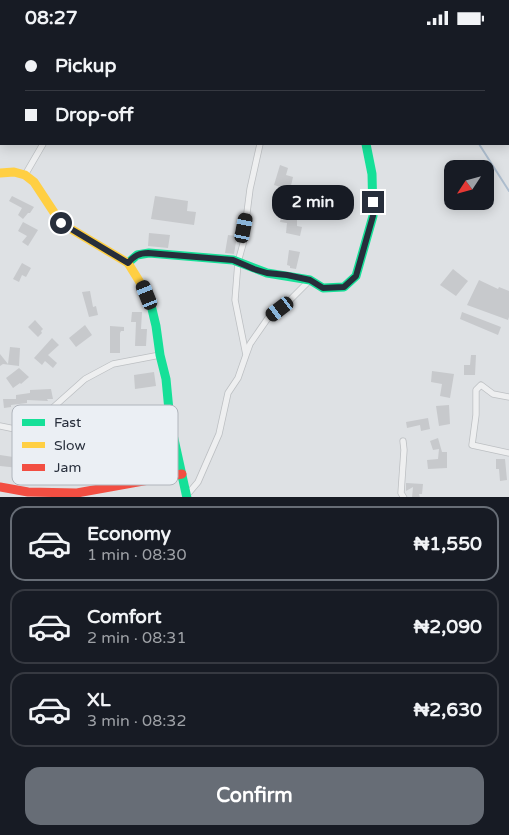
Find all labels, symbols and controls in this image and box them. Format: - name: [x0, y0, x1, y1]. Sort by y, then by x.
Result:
- text: 08:27: [25, 7, 78, 29]
- text: Pickup: [55, 55, 116, 77]
- text: Drop-off: [55, 104, 134, 126]
- north arrow: [444, 160, 494, 210]
- map controls: [444, 160, 494, 210]
- callout: 2 min: [273, 185, 356, 219]
- route end: [362, 191, 384, 213]
- text: 2 min: [292, 192, 334, 212]
- route start: [50, 212, 72, 234]
- car: [233, 212, 254, 244]
- car: [134, 278, 159, 312]
- car: [263, 294, 296, 324]
- legend: [12, 405, 178, 485]
- text: Fast: [54, 414, 82, 431]
- text: Slow: [54, 437, 86, 454]
- text: Jam: [54, 459, 81, 476]
- icon: car: [27, 521, 72, 566]
- text: Economy: [87, 523, 171, 545]
- text: ₦1,550: [413, 533, 482, 555]
- text: 1 min · 08:30: [87, 545, 186, 565]
- icon: car: [27, 604, 72, 649]
- text: Comfort: [87, 606, 161, 628]
- text: ₦2,090: [413, 616, 482, 638]
- text: 2 min · 08:31: [87, 628, 186, 648]
- icon: car: [27, 687, 72, 732]
- text: XL: [87, 689, 111, 711]
- text: ₦2,630: [413, 699, 482, 721]
- text: 3 min · 08:32: [87, 711, 186, 731]
- button: Confirm: [25, 767, 484, 825]

